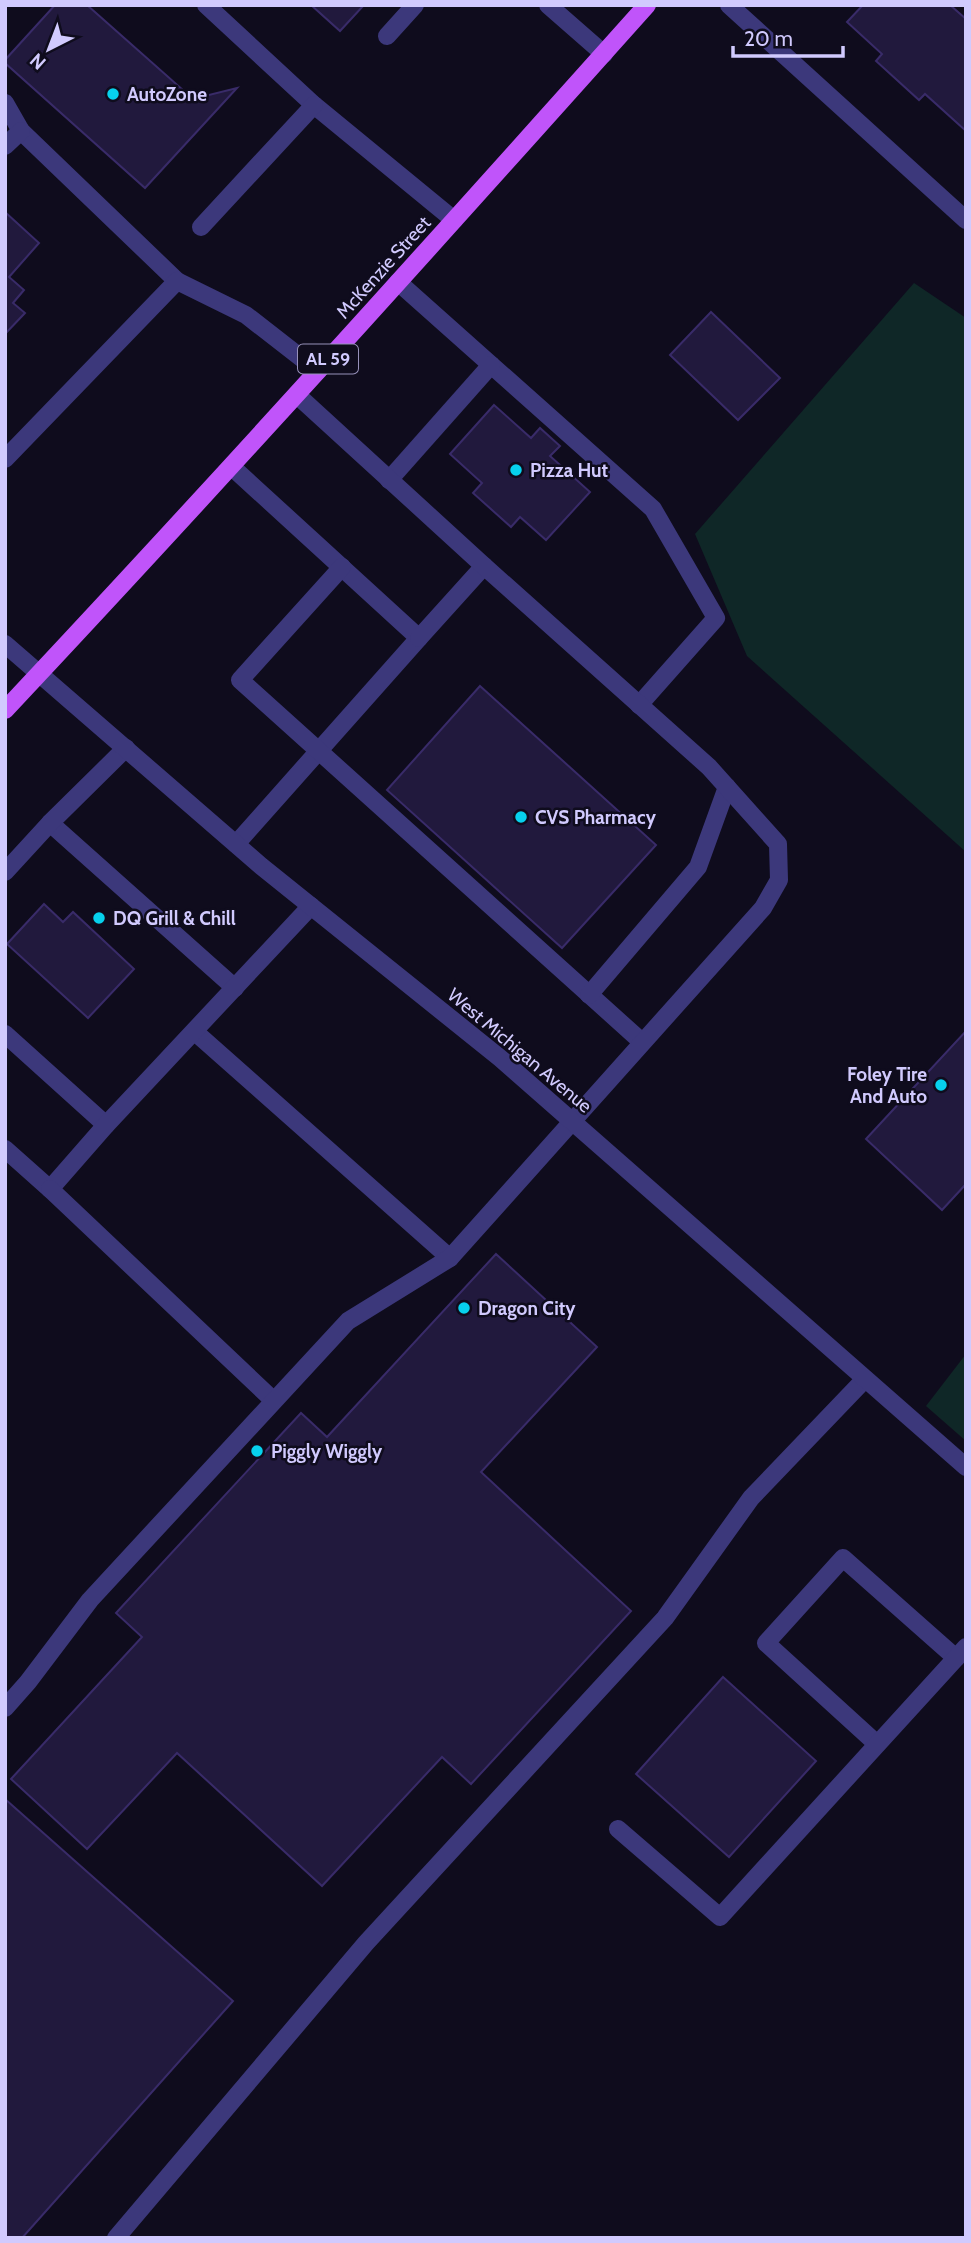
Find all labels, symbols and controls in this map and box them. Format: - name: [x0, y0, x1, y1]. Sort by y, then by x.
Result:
- north arrow: [14, 14, 84, 84]
- scale bar: [733, 14, 843, 58]
- text: 20 m: [744, 26, 793, 51]
- text: N: [25, 48, 51, 74]
- place label: AutoZone: [127, 83, 207, 106]
- marker: AutoZone: [105, 86, 121, 102]
- street label: McKenzie Street: [331, 211, 436, 323]
- road number: AL 59: [298, 344, 358, 374]
- place label: Pizza Hut: [530, 459, 609, 482]
- marker: Pizza Hut: [508, 462, 524, 478]
- place label: CVS Pharmacy: [535, 806, 657, 829]
- marker: CVS Pharmacy: [513, 809, 529, 825]
- place label: DQ Grill & Chill: [113, 907, 236, 930]
- marker: DQ Grill & Chill: [91, 910, 107, 926]
- street label: West Michigan Avenue: [443, 983, 597, 1118]
- place label: Foley Tire And Auto: [847, 1063, 927, 1108]
- marker: Foley Tire And Auto: [933, 1077, 949, 1093]
- place label: Dragon City: [478, 1297, 576, 1320]
- marker: Dragon City: [456, 1300, 472, 1316]
- place label: Piggly Wiggly: [271, 1440, 383, 1463]
- marker: Piggly Wiggly: [249, 1443, 265, 1459]

